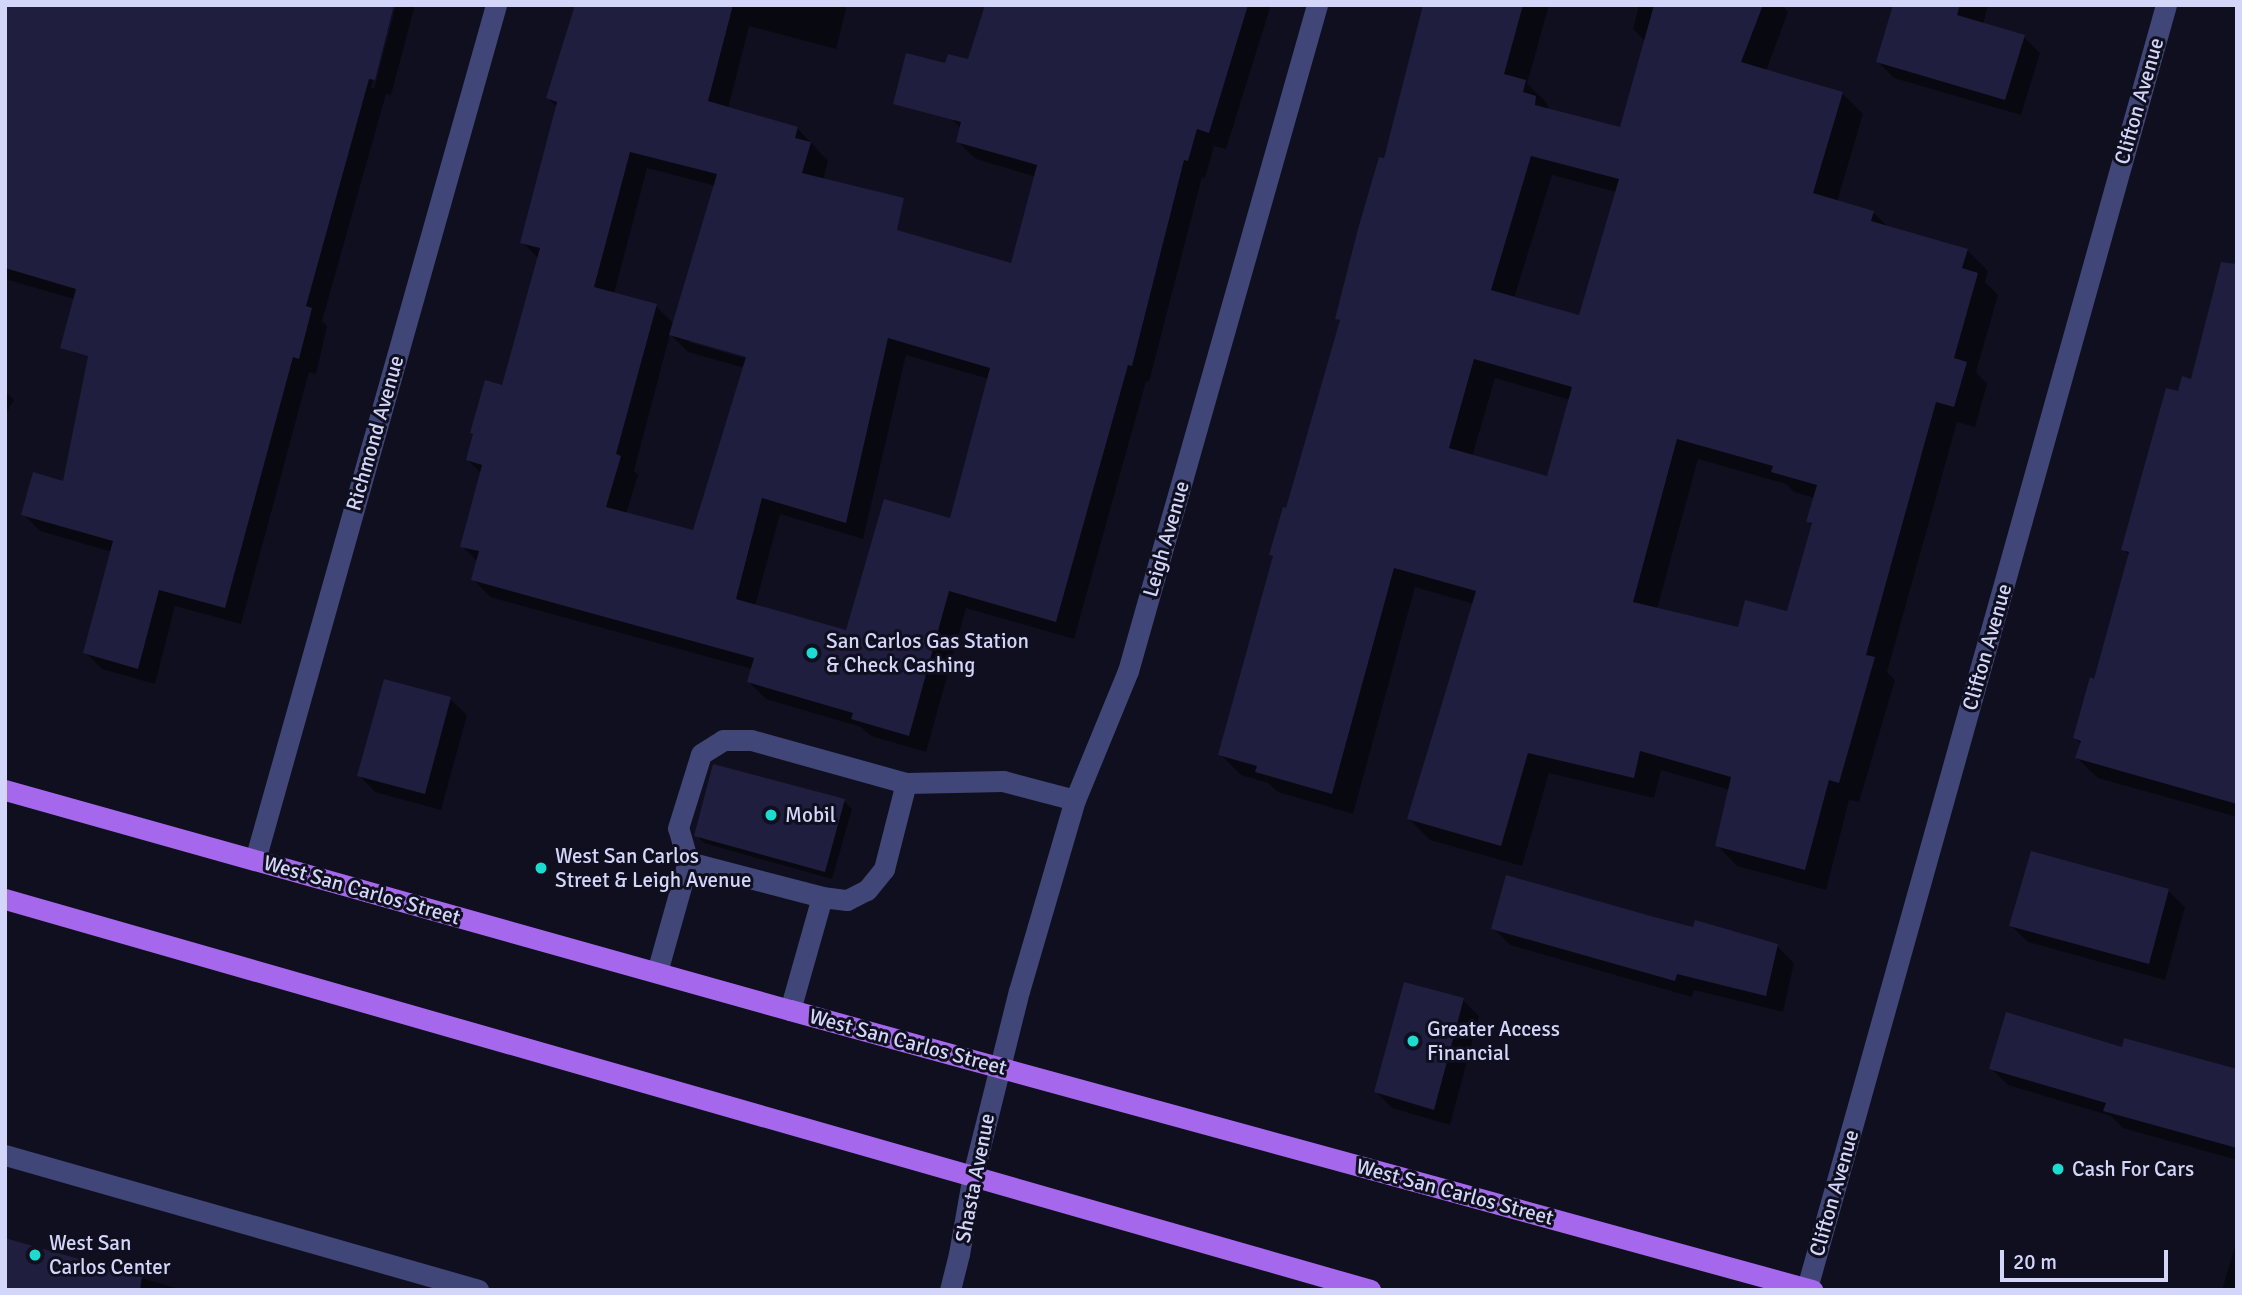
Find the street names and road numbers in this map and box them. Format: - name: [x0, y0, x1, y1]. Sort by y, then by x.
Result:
- street label: Clifton Avenue: [2109, 35, 2169, 167]
- street label: Richmond Avenue: [341, 353, 409, 513]
- street label: Leigh Avenue: [1137, 478, 1195, 600]
- street label: Clifton Avenue: [1957, 581, 2017, 713]
- street label: West San Carlos Street: [261, 850, 463, 930]
- street label: West San Carlos Street: [807, 1004, 1009, 1080]
- street label: Shasta Avenue: [950, 1111, 1000, 1245]
- street label: Clifton Avenue: [1804, 1127, 1864, 1259]
- street label: West San Carlos Street: [1354, 1154, 1556, 1230]

